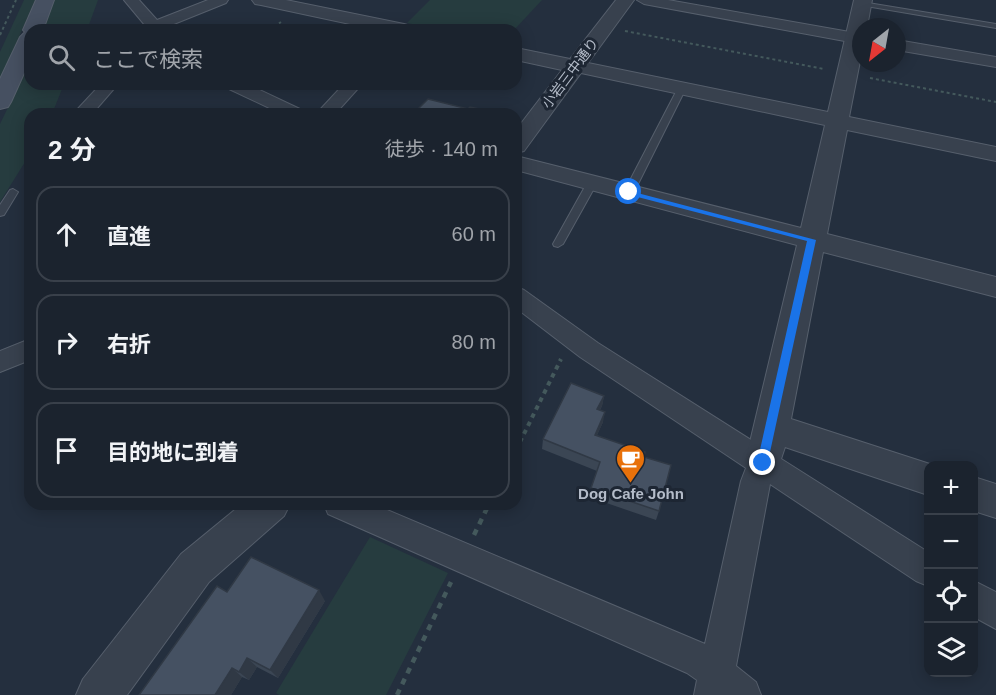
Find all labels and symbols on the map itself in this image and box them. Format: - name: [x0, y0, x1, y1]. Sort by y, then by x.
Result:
- north arrow: [852, 18, 906, 72]
- street label: 小岩三中通り: [538, 35, 602, 111]
- route start: [615, 178, 641, 204]
- cafe icon: Dog Cafe John: [615, 442, 647, 484]
- route end: [749, 449, 775, 475]
- place label: Dog Cafe John: [578, 485, 684, 502]

